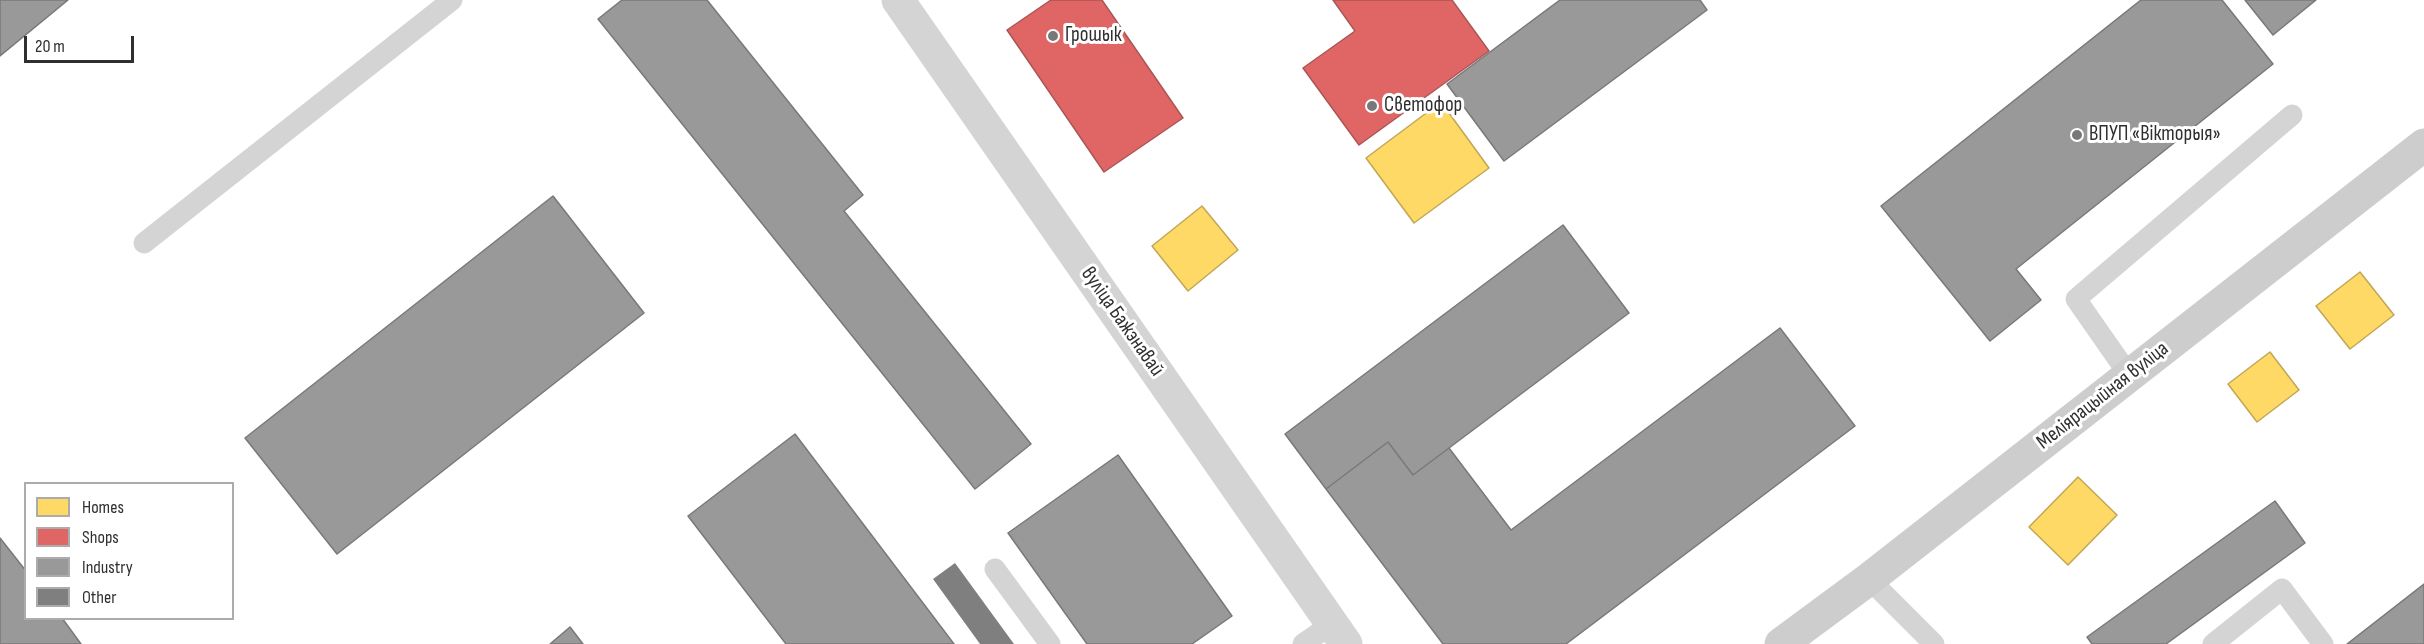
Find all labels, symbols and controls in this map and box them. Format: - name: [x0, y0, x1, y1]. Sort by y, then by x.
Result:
- place label: Грошык: [1065, 23, 1122, 49]
- scale bar: [27, 24, 136, 62]
- marker: Грошык: [1046, 29, 1060, 43]
- text: 20 m: [35, 36, 65, 57]
- place label: Светофор: [1384, 93, 1462, 119]
- marker: Светофор: [1365, 99, 1379, 113]
- place label: ВПУП «Вікторыя»: [2089, 122, 2221, 148]
- marker: ВПУП «Вікторыя»: [2070, 128, 2084, 142]
- street label: вуліца Бажэнавай: [1075, 263, 1169, 381]
- street label: Меліярацыйная вуліца: [2032, 337, 2174, 455]
- legend: [24, 482, 234, 620]
- text: Homes: [82, 497, 124, 518]
- text: Shops: [82, 527, 119, 548]
- text: Industry: [82, 557, 133, 578]
- text: Other: [82, 587, 116, 608]

